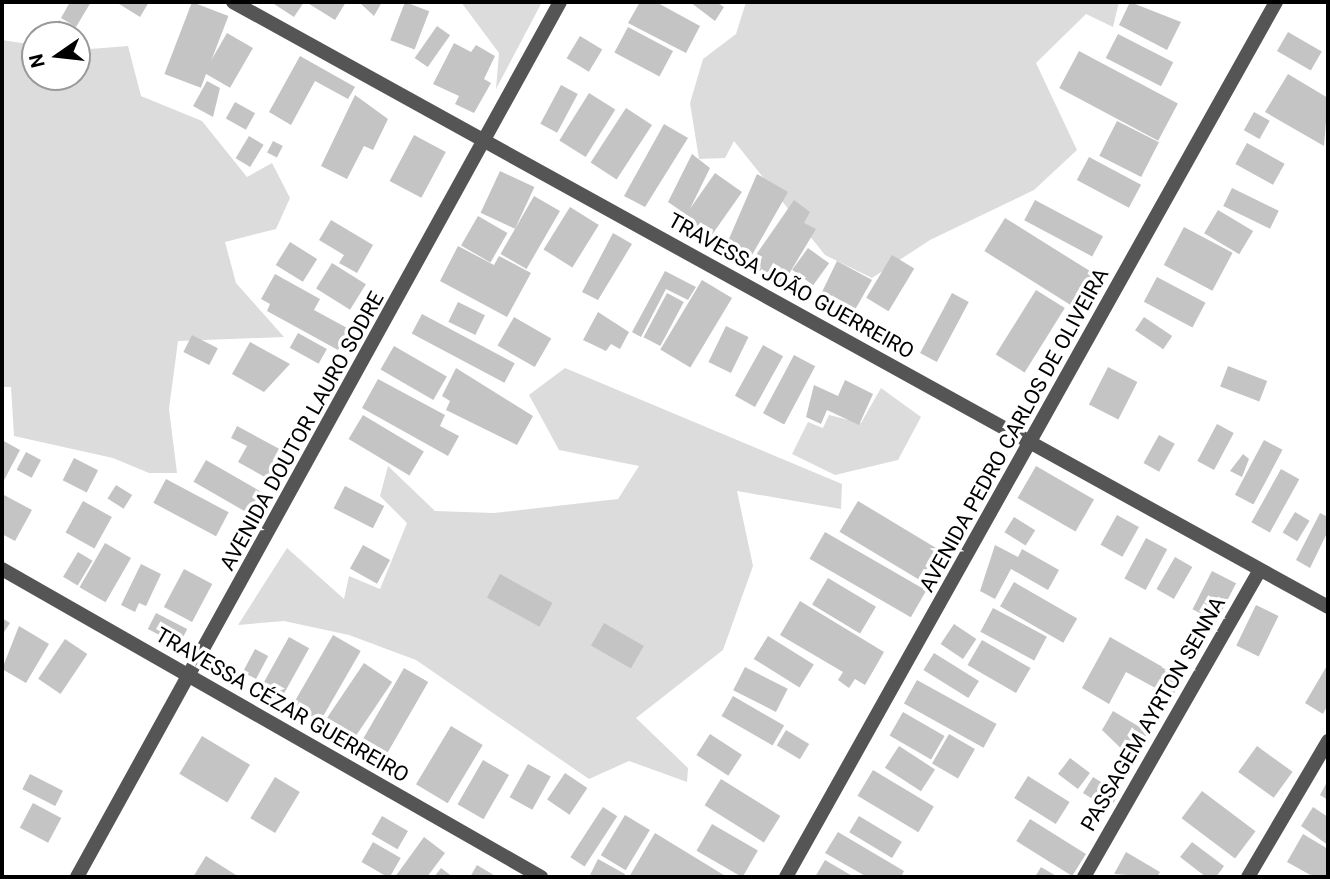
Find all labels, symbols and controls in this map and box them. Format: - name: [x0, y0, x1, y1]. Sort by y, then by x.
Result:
- north arrow: [21, 21, 91, 91]
- text: N: [24, 51, 50, 70]
- street label: TRAVESSA JOÃO GUERREIRO: [664, 208, 918, 364]
- street label: AVENIDA PEDRO CARLOS DE OLIVEIRA: [914, 264, 1114, 596]
- street label: AVENIDA DOUTOR LAURO SODRE: [215, 287, 389, 575]
- street label: PASSAGEM AYRTON SENNA: [1075, 592, 1231, 836]
- street label: TRAVESSA CÉZAR GUERREIRO: [151, 622, 413, 788]

